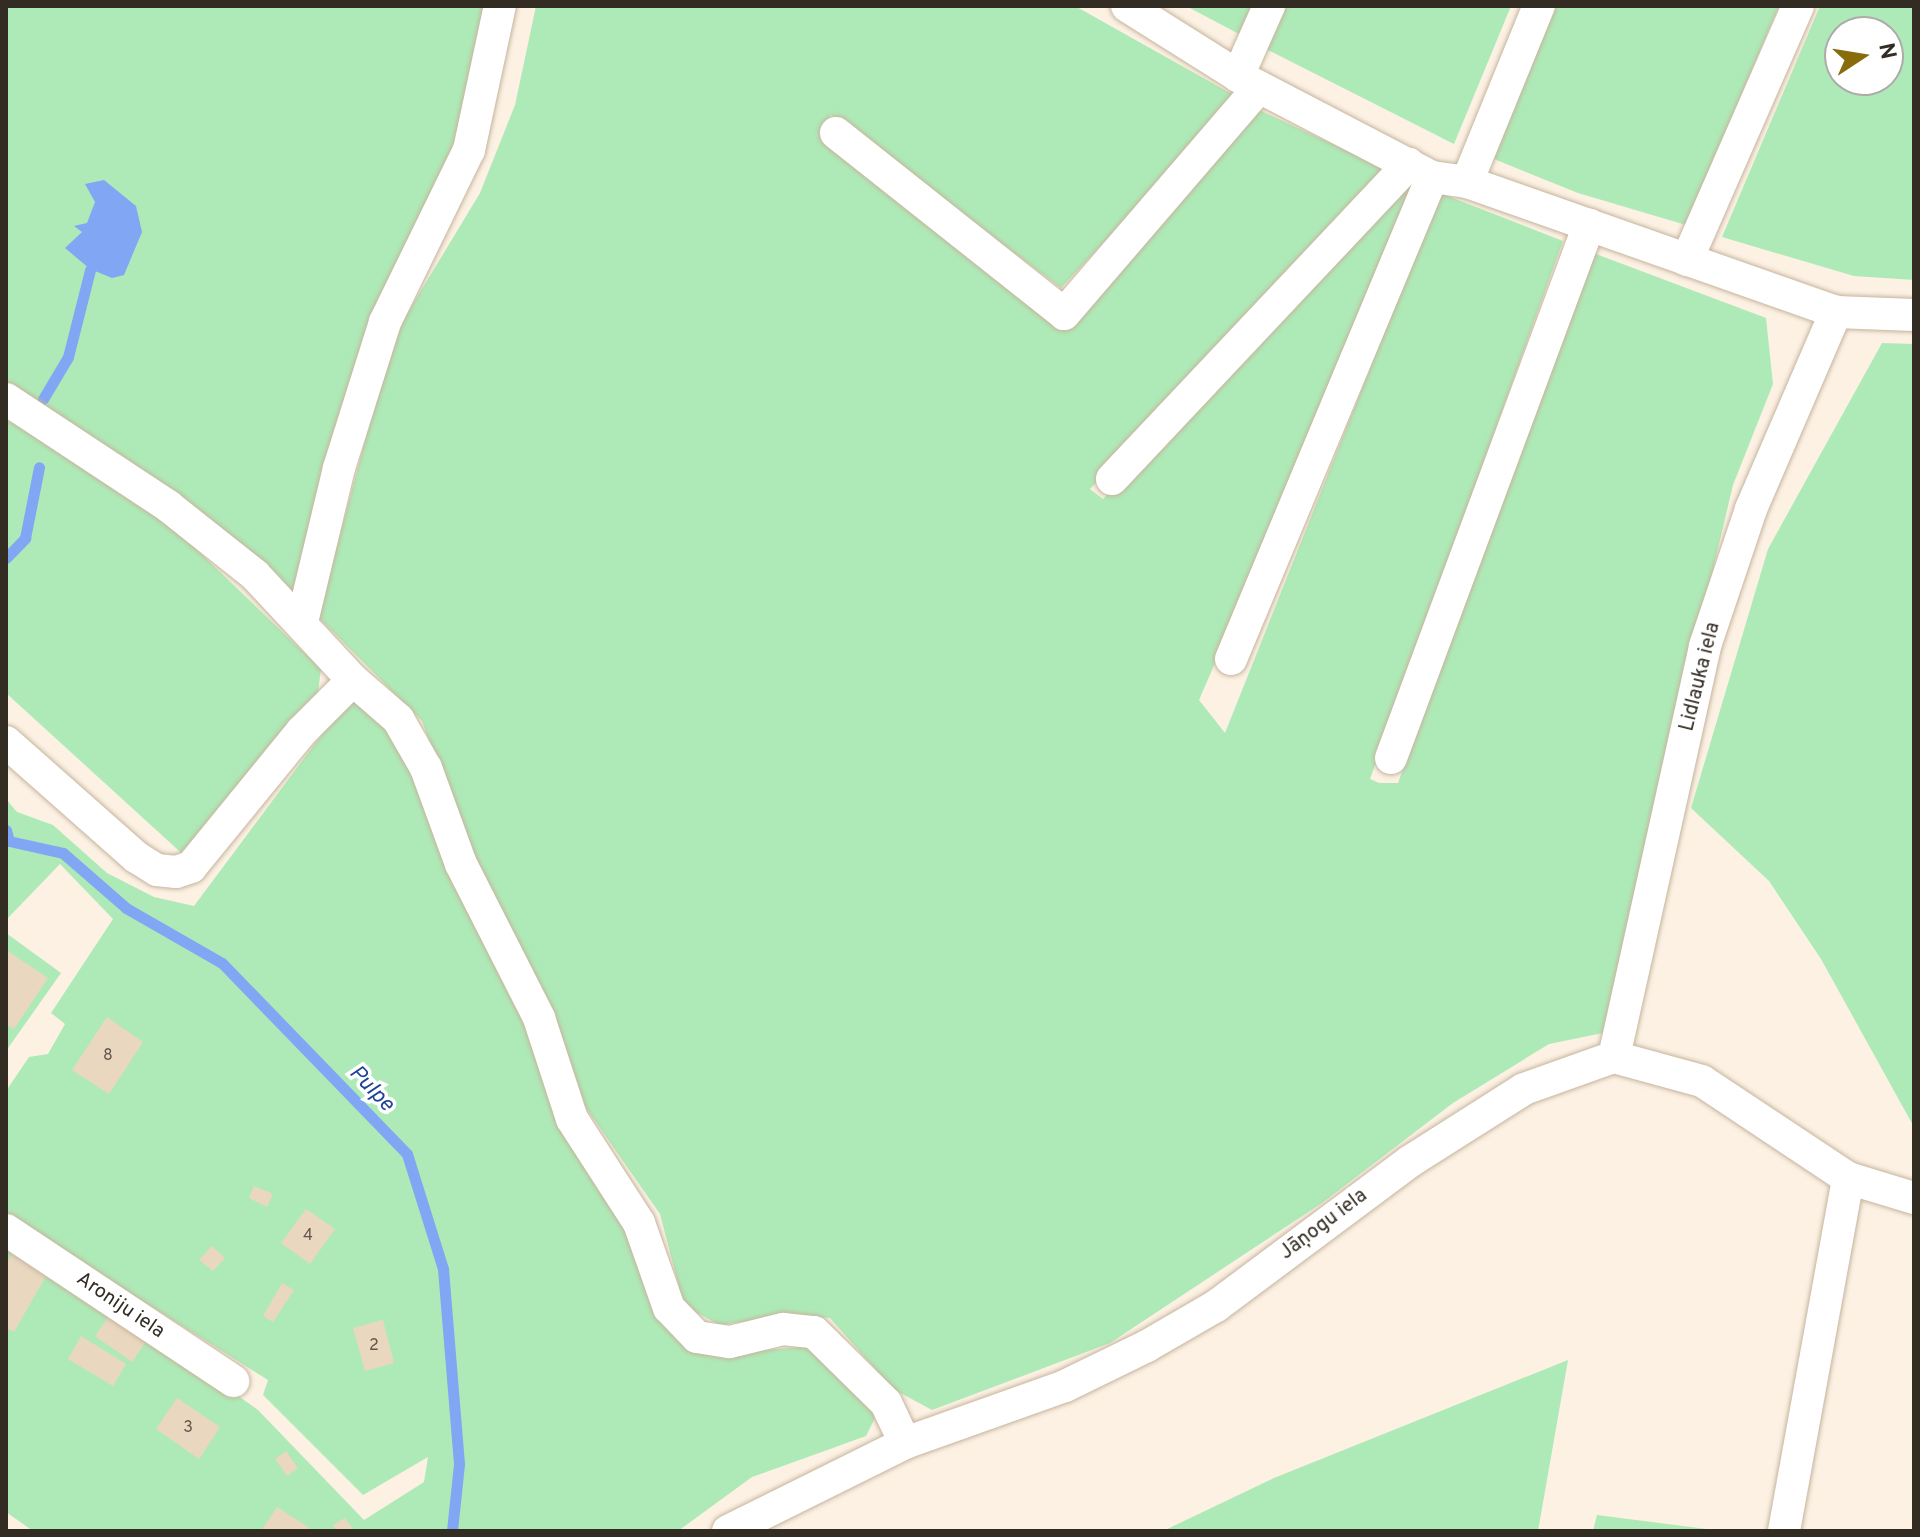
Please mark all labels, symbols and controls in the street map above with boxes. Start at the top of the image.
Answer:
north arrow [1824,16,1904,96]
text: N [1871,41,1901,62]
street label: Lidlauka iela [1676,620,1726,734]
house number: 8 [103,1046,113,1066]
water label: Pulpe [343,1060,399,1118]
street label: Jāņogu iela [1276,1184,1372,1266]
house number: 4 [303,1226,313,1246]
street label: Aroniju iela [71,1268,169,1344]
house number: 2 [369,1336,379,1356]
house number: 3 [183,1418,193,1438]

